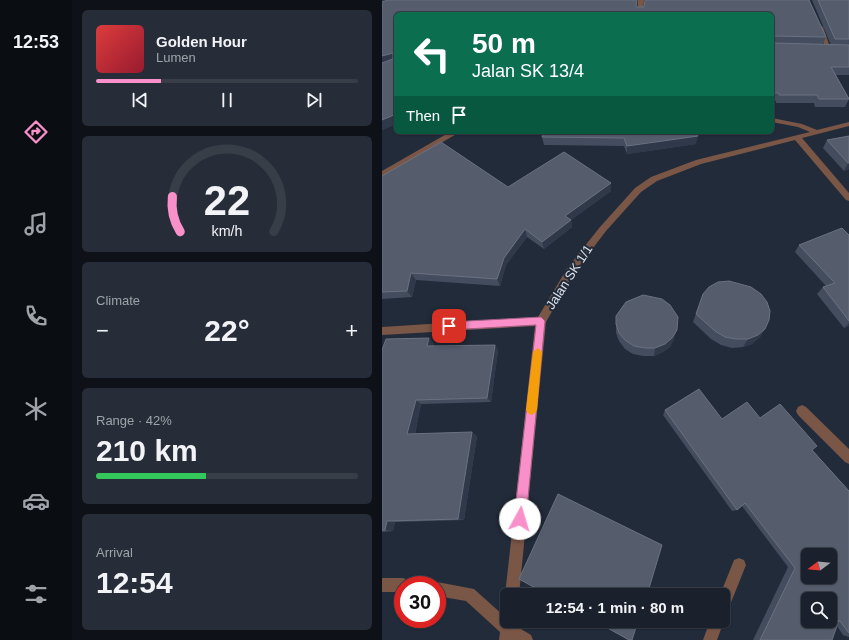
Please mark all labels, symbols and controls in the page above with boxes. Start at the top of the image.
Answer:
icon: left [406,28,458,80]
text: 50 m [472,28,536,59]
text: 12:53 [13,32,59,52]
text: Golden Hour [156,33,247,50]
text: Lumen [156,50,196,65]
text: Jalan SK 13/4 [472,61,584,81]
icon: previous [129,89,151,111]
icon: pause [216,89,238,111]
icon: next [303,89,325,111]
icon: arrive [448,104,470,126]
text: Then [406,107,440,124]
icon: directions [22,118,50,146]
text: 22 [204,177,250,224]
icon: music [22,210,50,238]
text: km/h [212,223,243,239]
street label: Jalan SK 1/1 [543,242,595,312]
text: Climate [96,293,140,308]
icon: phone [22,302,50,330]
pin [432,309,466,343]
text: 22° [204,314,250,347]
icon: arrive [438,315,460,337]
text: − [96,318,109,343]
text: + [345,318,358,343]
icon: climate [22,395,50,423]
text: Range · 42% [96,413,172,428]
text: 210 km [96,434,198,467]
icon: car [22,487,50,515]
position arrow [499,498,541,540]
text: Arrival [96,545,133,560]
north arrow [801,548,837,584]
map controls [801,548,837,628]
text: 12:54 [96,566,173,599]
speed limit sign: 30 [394,576,446,628]
icon: filters [22,580,50,608]
button: search [801,592,837,628]
text: 12:54 · 1 min · 80 m [546,599,684,616]

